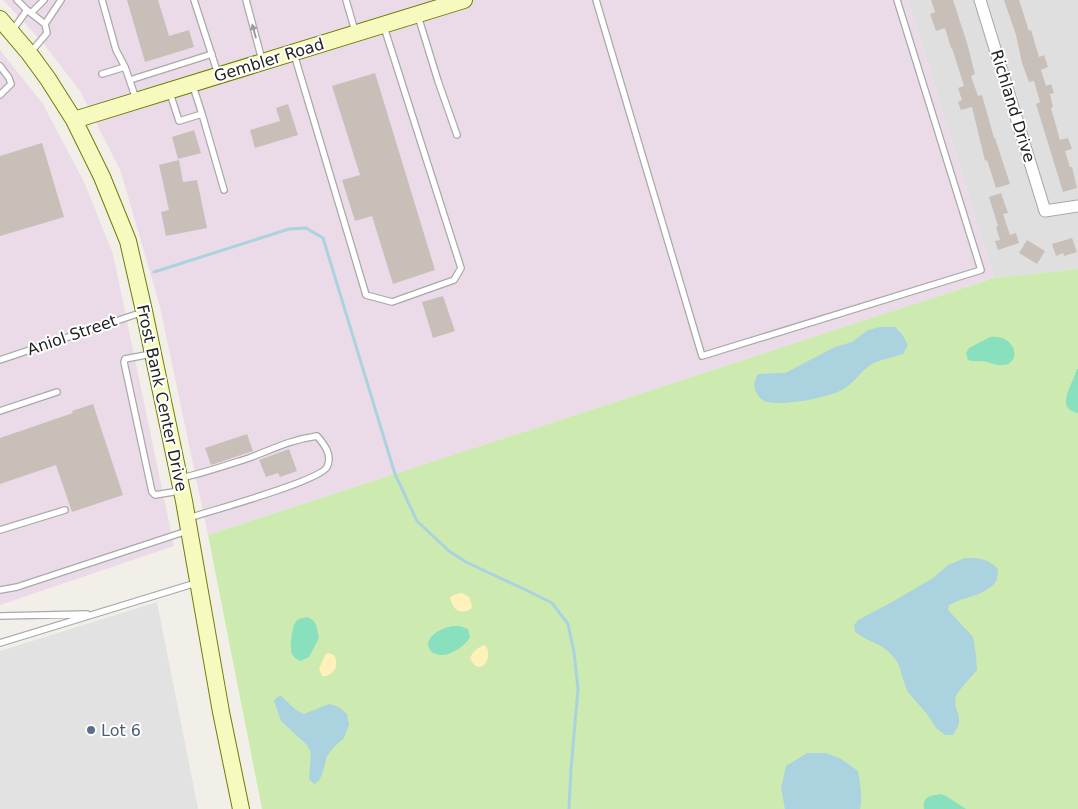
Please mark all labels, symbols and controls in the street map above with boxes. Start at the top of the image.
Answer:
one-way arrow [250,24,258,39]
street label: Gembler Road [212,34,326,86]
street label: Richland Drive [987,47,1039,165]
street label: Frost Bank Center Drive [133,303,191,493]
street label: Aniol Street [25,311,119,359]
place label: Lot 6 [101,721,141,740]
marker: Lot 6 [85,724,97,736]

